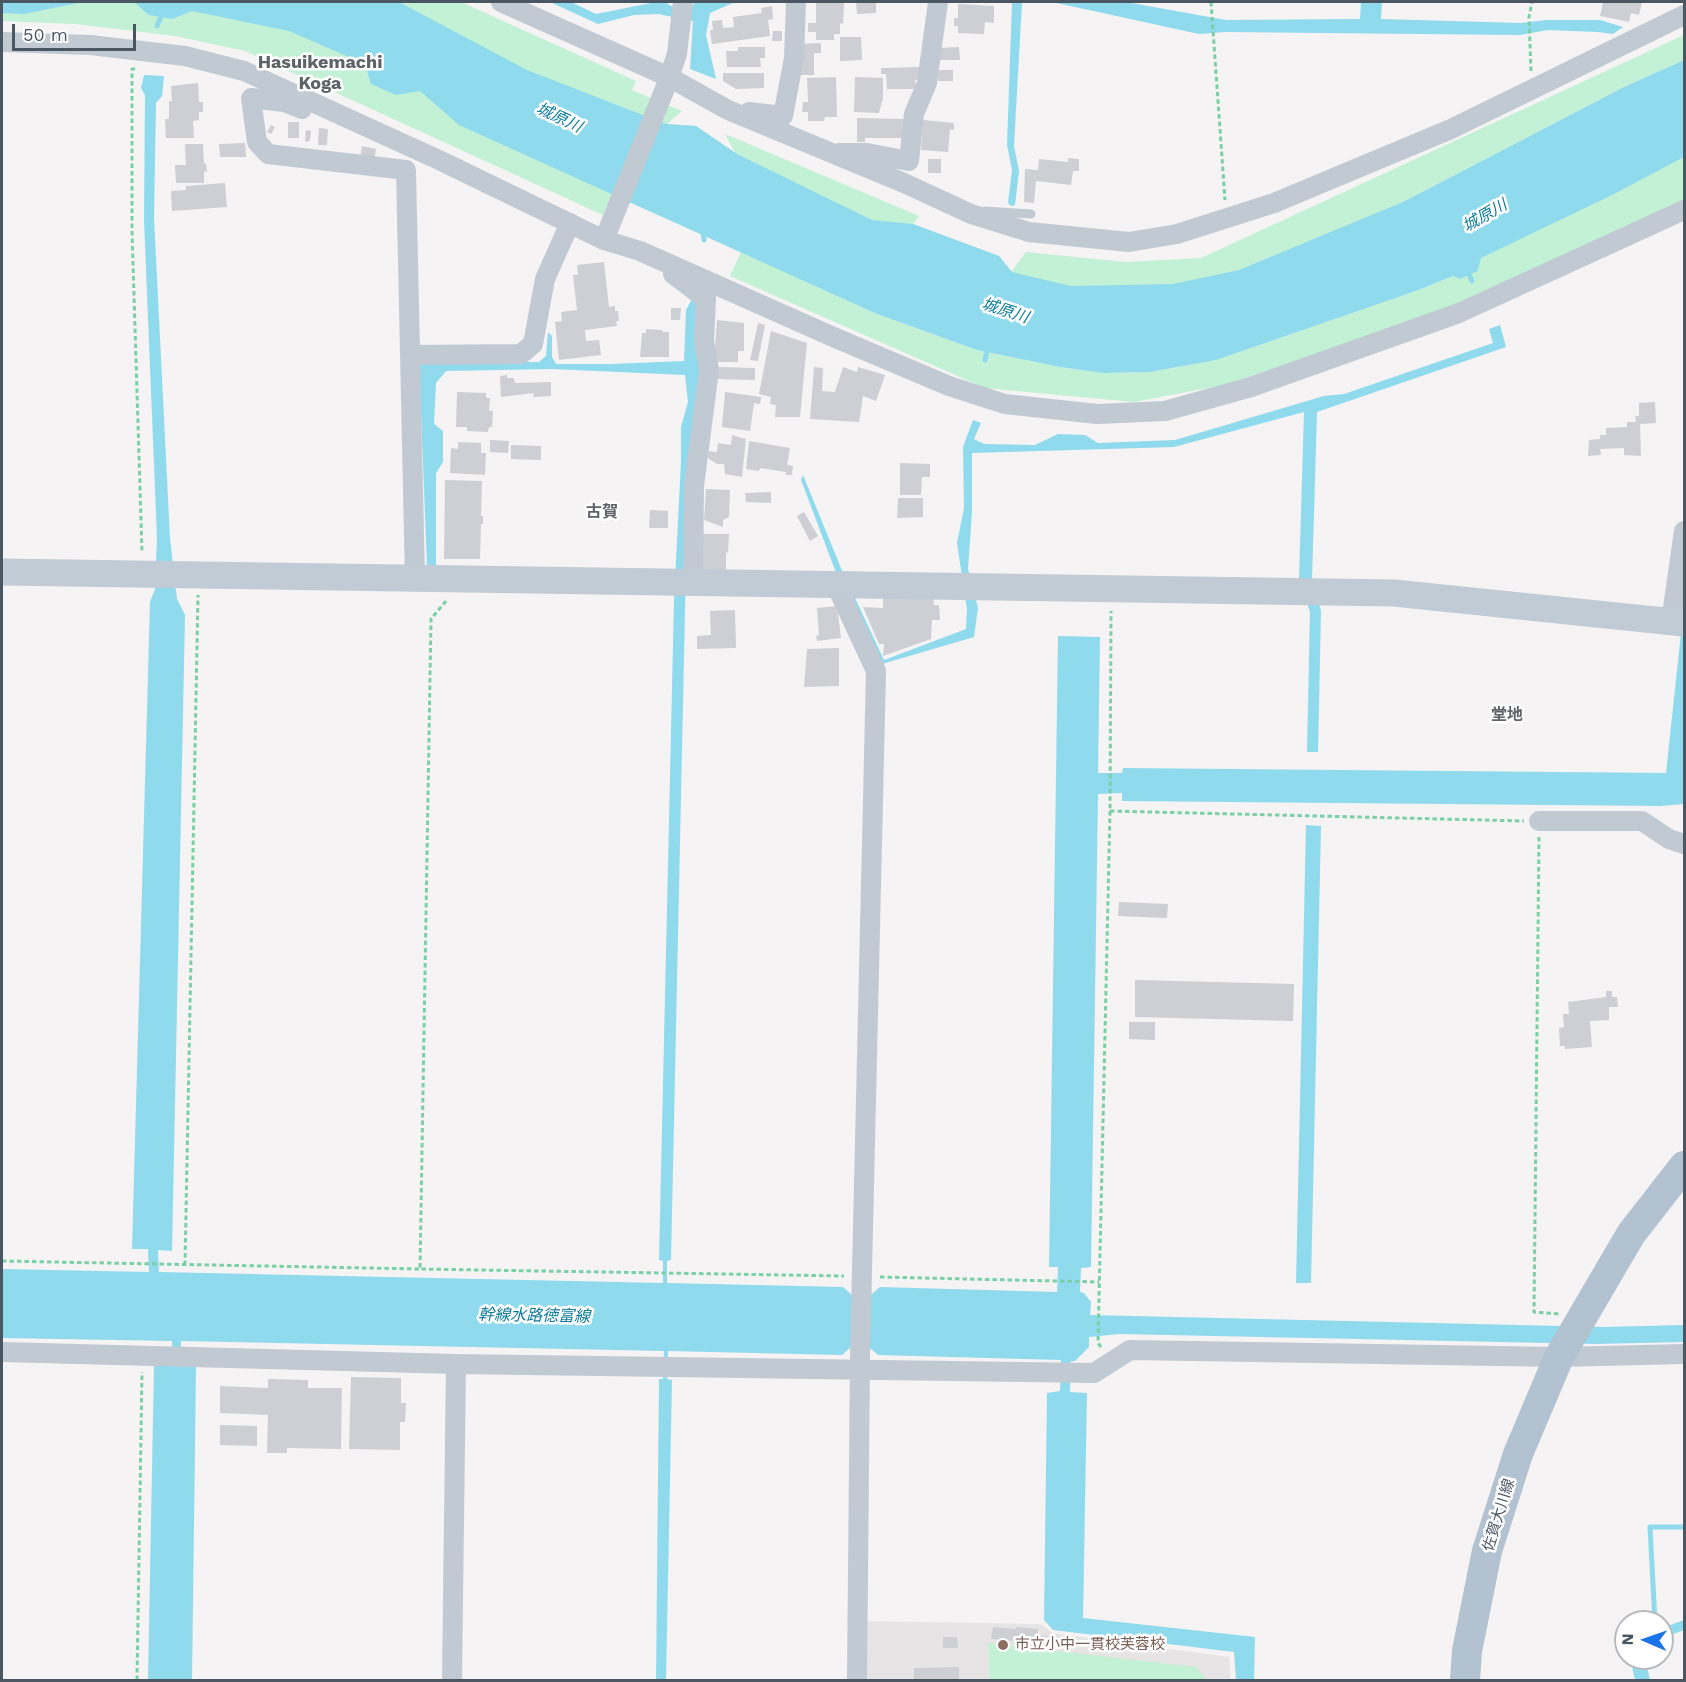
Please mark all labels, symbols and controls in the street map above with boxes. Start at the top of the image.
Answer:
scale bar [15,12,140,50]
text: 50 m [23,24,68,45]
district label: Hasuikemachi Koga [258,52,382,94]
water label: 城原川 [533,99,585,137]
water label: 城原川 [1459,196,1511,236]
water label: 城原川 [979,294,1031,328]
district label: 古賀 [586,502,618,522]
district label: 堂地 [1491,705,1523,725]
water label: 幹線水路徳富線 [478,1305,590,1327]
street label: 佐賀大川線 [1479,1477,1519,1553]
north arrow [1614,1610,1674,1670]
text: N [1618,1633,1637,1646]
place label: 市立小中一貫校芙蓉校 [1015,1636,1165,1654]
marker: 市立小中一貫校芙蓉校 [996,1638,1010,1652]

